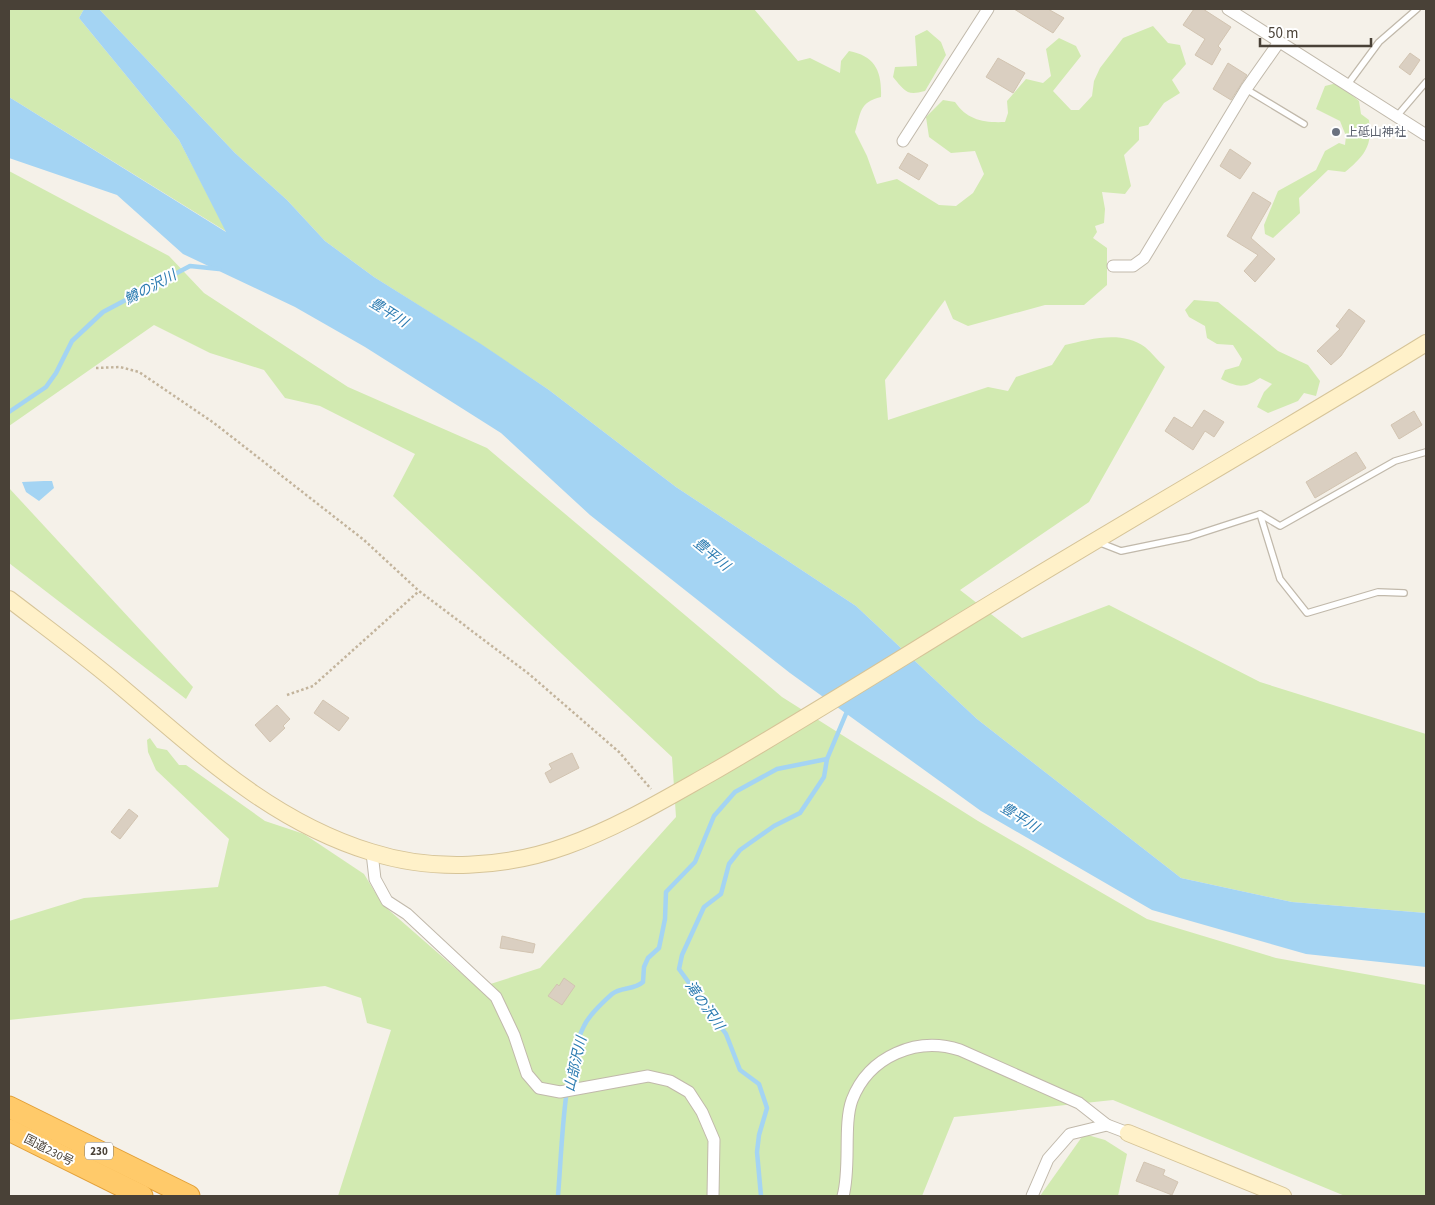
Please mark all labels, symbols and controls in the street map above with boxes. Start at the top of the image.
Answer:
scale bar [1260,15,1371,47]
text: 50 m [1268,23,1298,44]
place label: 上砥山神社 [1346,124,1406,141]
marker: 上砥山神社 [1330,126,1342,138]
water label: 鱒の沢川 [121,265,182,310]
water label: 豊平川 [365,293,413,334]
water label: 豊平川 [689,534,735,577]
water label: 豊平川 [996,798,1044,839]
water label: 滝の沢川 [680,977,730,1036]
water label: 山部沢川 [560,1033,592,1094]
street label: 国道230号 [21,1131,77,1170]
road number: 230 [85,1142,113,1160]

